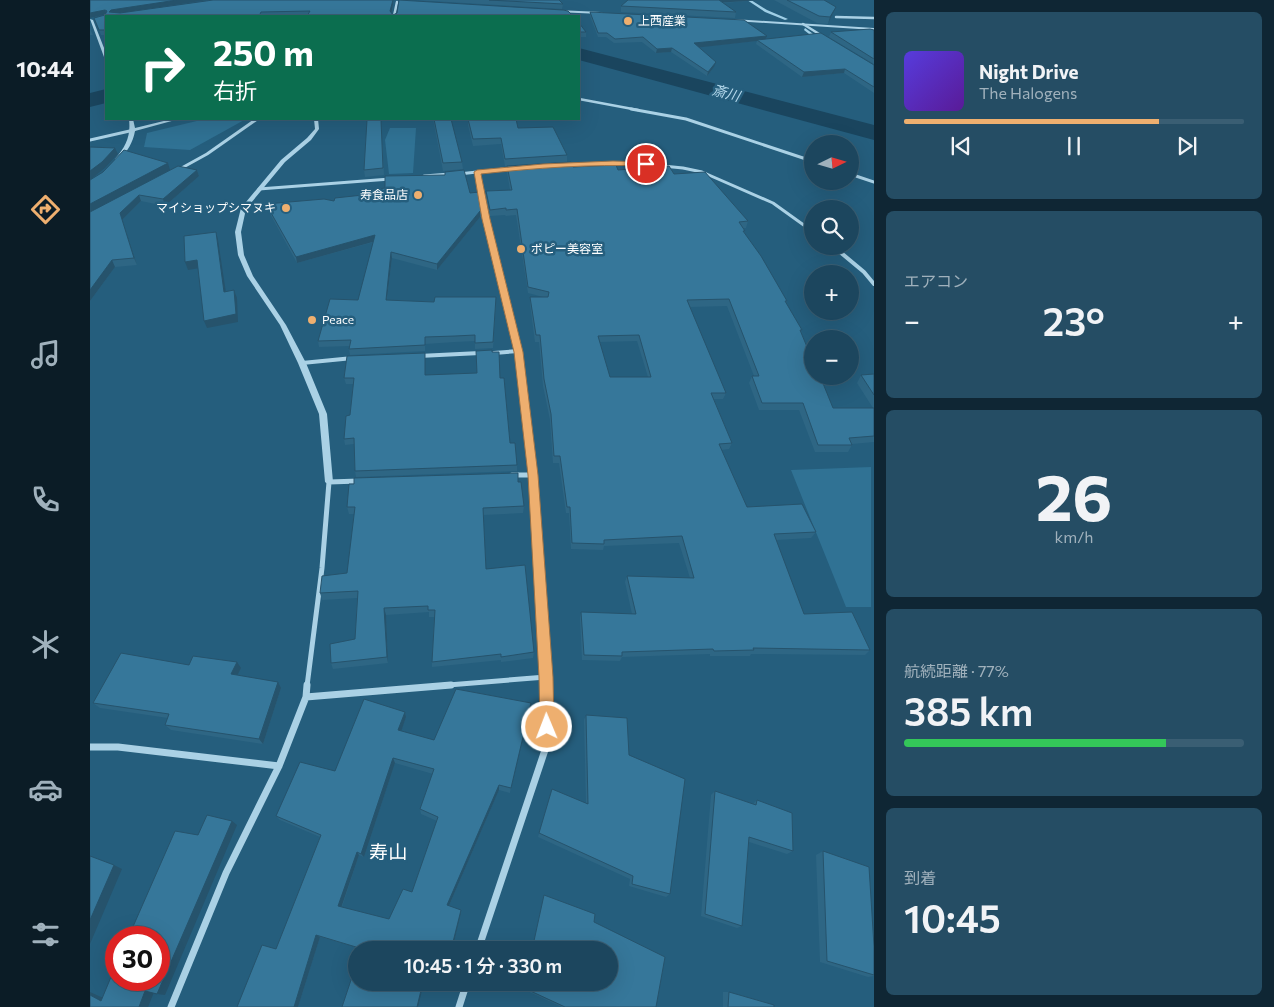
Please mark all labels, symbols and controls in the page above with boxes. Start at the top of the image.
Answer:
place label: 上西産業 [638,13,686,27]
marker: 上西産業 [622,15,634,27]
text: 250 m [213,30,314,73]
icon: right [130,35,195,100]
text: 10:44 [16,55,74,82]
text: Night Drive [979,60,1079,83]
text: 右折 [213,77,257,104]
water label: 斎川 [710,81,744,105]
text: The Halogens [979,83,1077,102]
icon: previous [947,132,975,160]
icon: pause [1060,132,1088,160]
icon: next [1173,132,1201,160]
north arrow [804,135,859,190]
map controls [804,135,859,385]
pin [625,143,667,185]
icon: arrive [632,150,660,178]
place label: 寿食品店 [360,187,408,201]
marker: 寿食品店 [412,189,424,201]
icon: directions [28,192,63,227]
place label: マイショップシマヌキ [156,200,276,214]
button: search [804,200,859,255]
marker: マイショップシマヌキ [280,202,292,214]
place label: ポピー美容室 [531,241,603,255]
marker: ポピー美容室 [515,243,527,255]
button: + [804,265,859,320]
text: エアコン [904,271,968,290]
text: 23° [1043,297,1105,344]
text: − [904,303,920,337]
text: + [1228,303,1244,337]
place label: Peace [322,312,354,326]
marker: Peace [306,314,318,326]
button: − [804,330,859,385]
icon: music [28,337,63,372]
text: 26 [1036,455,1112,534]
icon: phone [28,482,63,517]
text: km/h [1055,527,1093,546]
icon: climate [28,627,63,662]
text: 航続距離 · 77% [904,661,1009,680]
text: 385 km [904,687,1033,734]
position arrow [520,700,572,752]
icon: car [28,772,63,807]
district label: 寿山 [369,840,407,863]
text: 到着 [904,868,936,887]
text: 10:45 [904,894,1001,941]
icon: filters [28,917,63,952]
speed limit sign: 30 [105,926,170,991]
text: 10:45 · 1 分 · 330 m [404,954,562,977]

